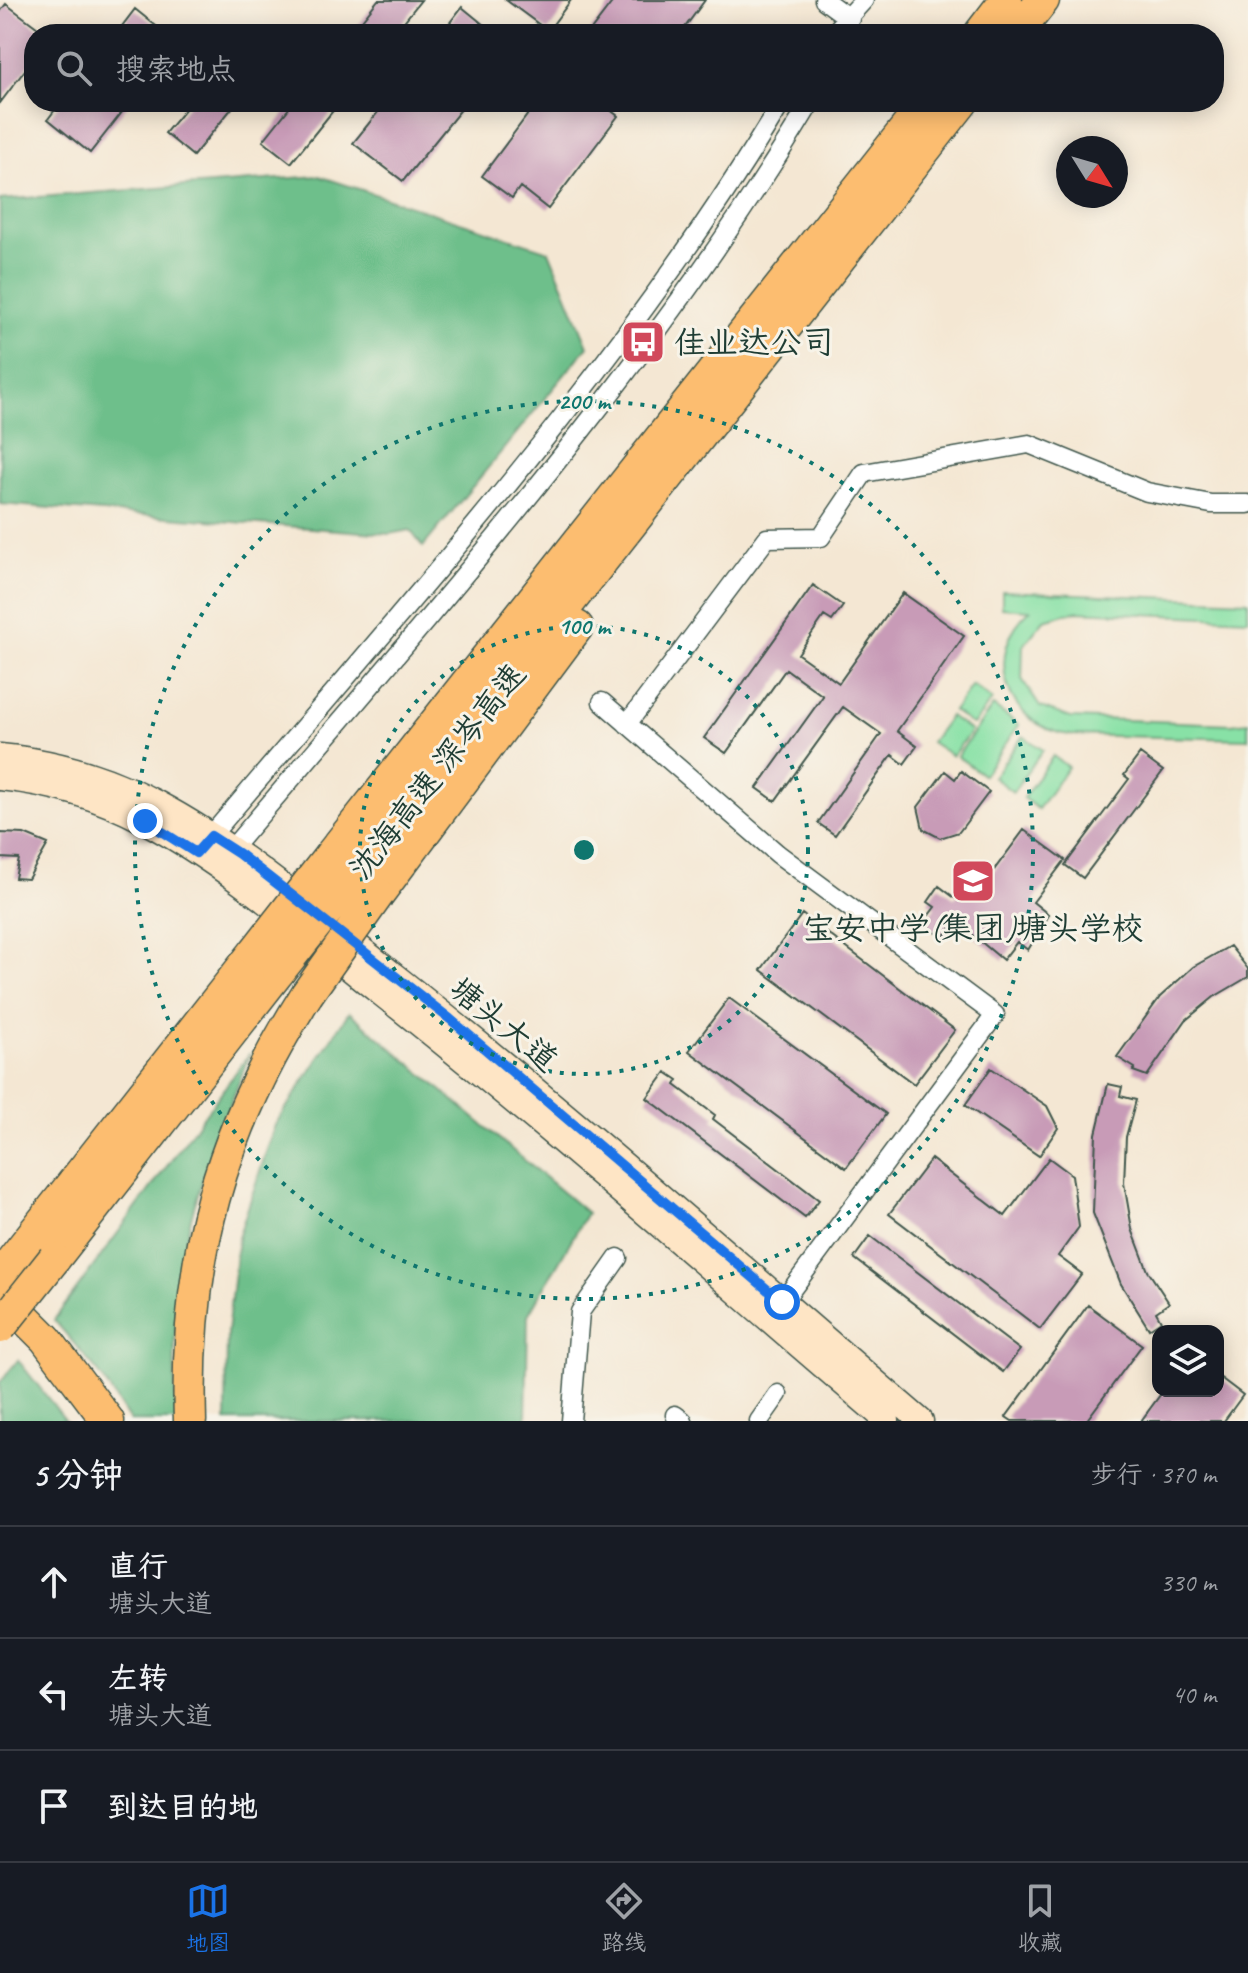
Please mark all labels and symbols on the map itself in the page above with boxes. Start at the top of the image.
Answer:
north arrow [1056,136,1128,208]
bus stop icon: 佳业达公司 [619,318,667,366]
place label: 佳业达公司 [674,322,834,363]
text: 200 m [558,386,612,416]
text: 100 m [558,611,612,641]
street label: 沈海高速 深岑高速 [340,655,535,888]
route end [127,803,163,839]
centre of rings [570,836,598,864]
school or university icon: 宝安中学(集团)塘头学校 [949,857,997,905]
place label: 宝安中学(集团)塘头学校 [802,908,1144,949]
street label: 塘头大道 [441,968,566,1081]
route start [764,1284,800,1320]

